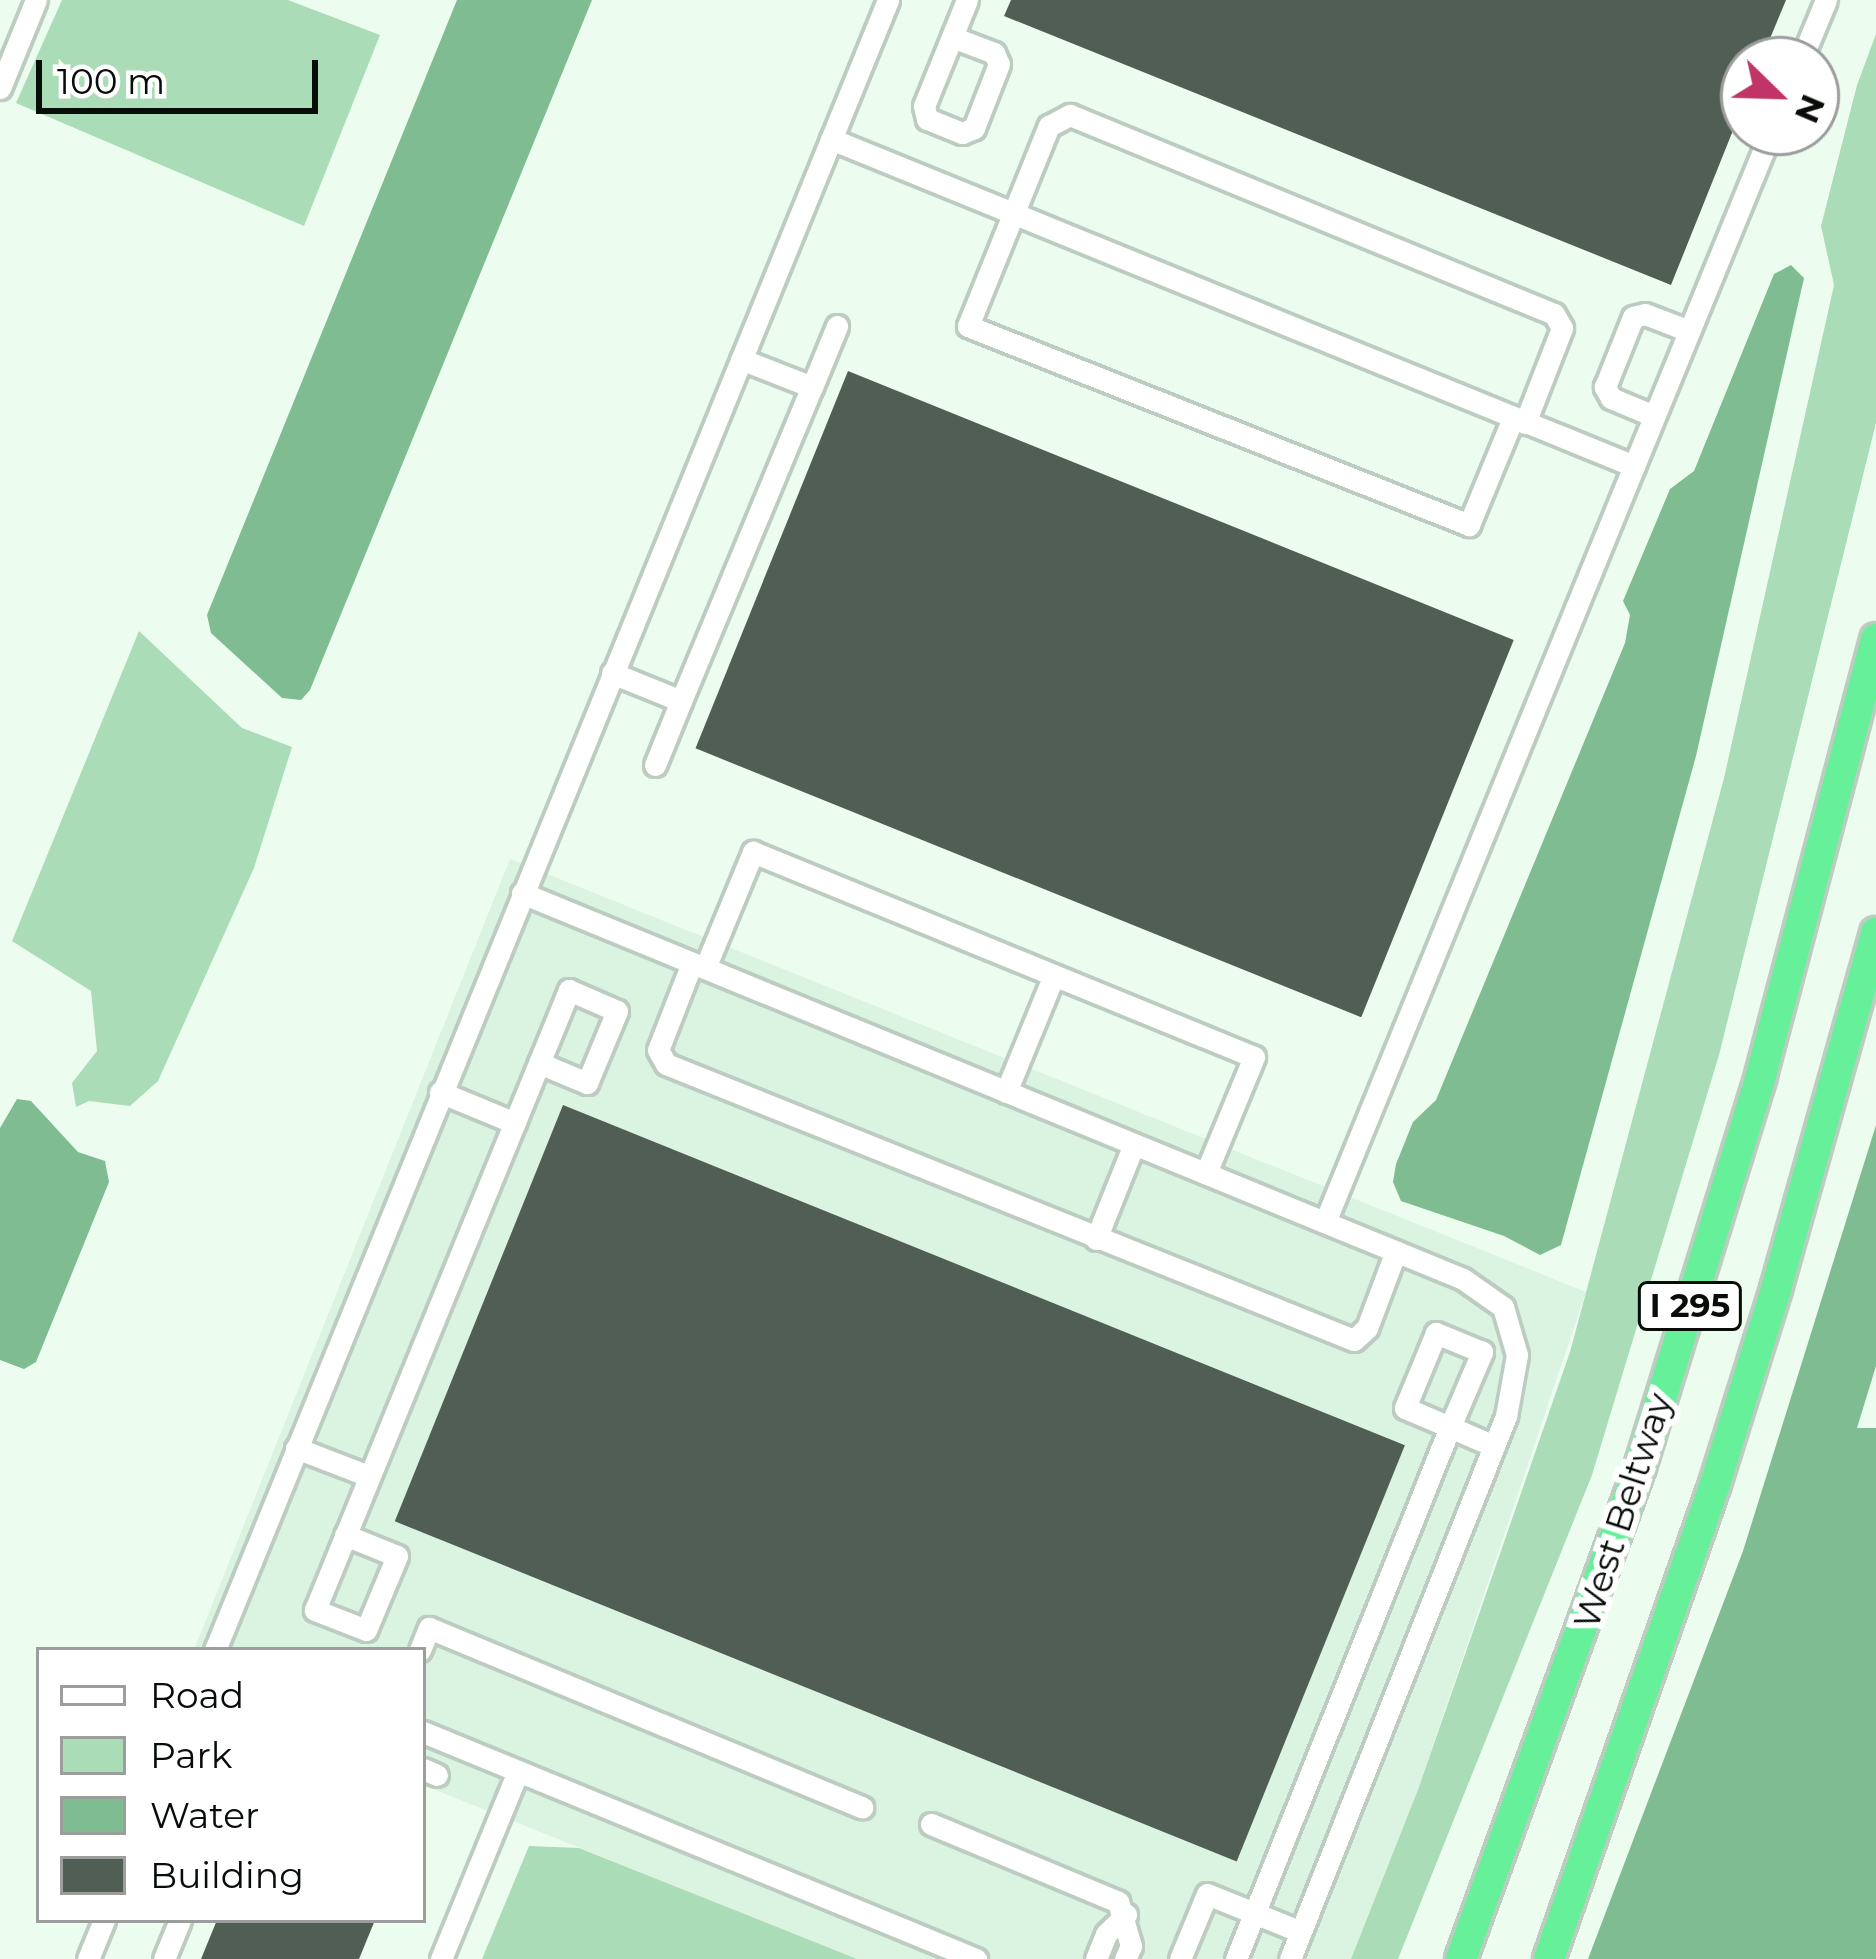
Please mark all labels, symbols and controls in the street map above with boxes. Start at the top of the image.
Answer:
scale bar [42,36,324,110]
north arrow [1720,36,1840,156]
text: 100 m [57,59,165,103]
text: N [1787,89,1834,129]
road number: I 295 [1636,1279,1744,1333]
street label: West Beltway [1565,1388,1681,1634]
legend [36,1647,426,1923]
text: Road [150,1673,244,1717]
text: Park [150,1733,232,1777]
text: Water [150,1793,259,1837]
text: Building [150,1853,304,1897]

